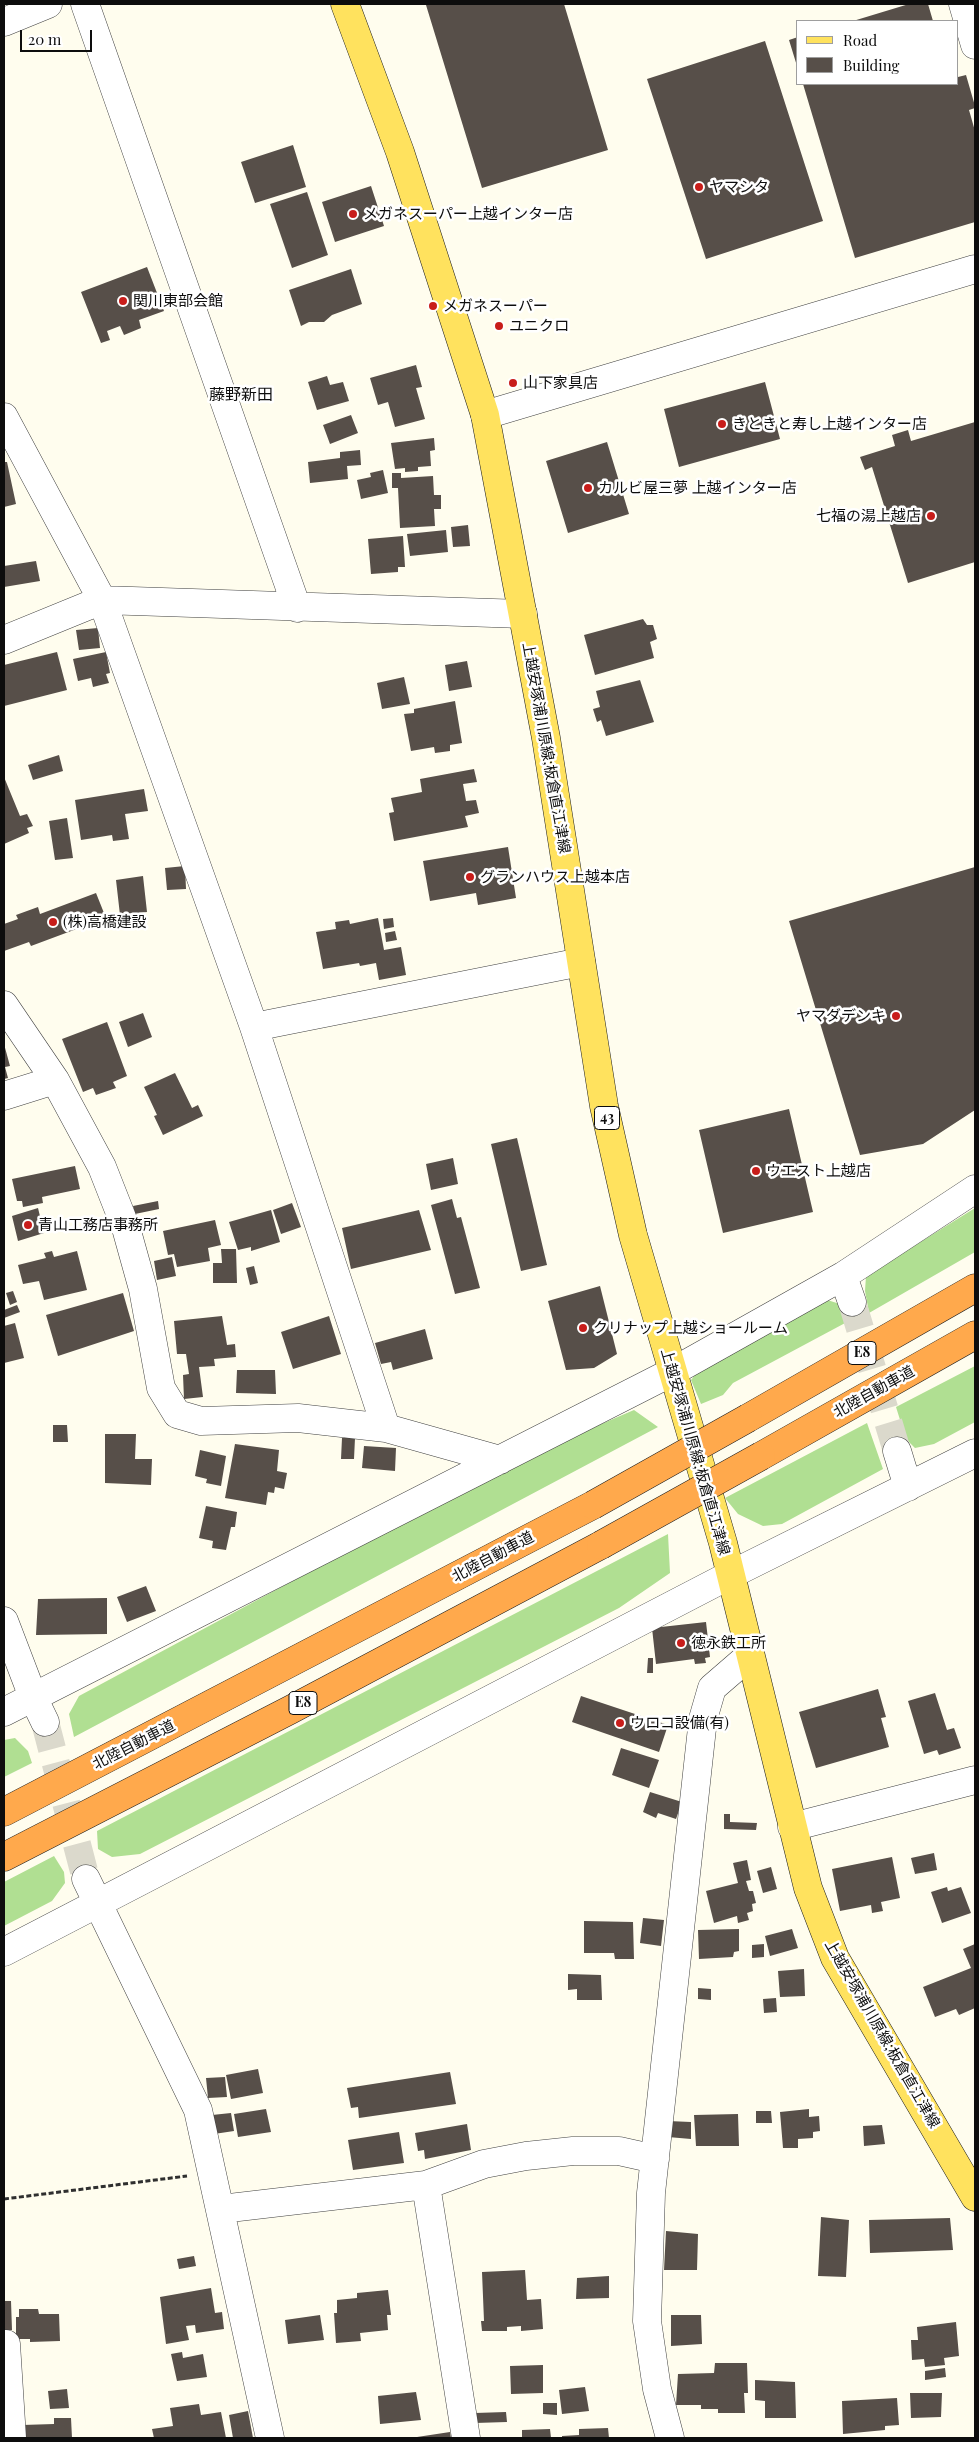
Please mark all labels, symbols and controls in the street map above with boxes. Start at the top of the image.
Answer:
scale bar [22,20,95,52]
legend [796,20,959,85]
text: 20 m [28,29,61,49]
text: Road [843,30,877,50]
text: Building [843,55,899,75]
place label: ヤマシタ [709,178,769,196]
marker: ヤマシタ [693,181,705,193]
place label: メガネスーパー上越インター店 [363,205,573,223]
marker: メガネスーパー上越インター店 [347,208,359,220]
place label: 関川東部会館 [133,292,223,310]
marker: 関川東部会館 [117,295,129,307]
place label: メガネスーパー [443,297,548,315]
marker: メガネスーパー [427,300,439,312]
place label: ユニクロ [509,317,569,335]
marker: ユニクロ [493,320,505,332]
place label: 山下家具店 [523,374,598,392]
marker: 山下家具店 [507,377,519,389]
district label: 藤野新田 [209,385,273,405]
place label: きときと寿し上越インター店 [732,415,927,433]
marker: きときと寿し上越インター店 [716,418,728,430]
place label: カルビ屋三夢 上越インター店 [598,479,797,497]
marker: カルビ屋三夢 上越インター店 [582,482,594,494]
place label: 七福の湯上越店 [816,507,921,525]
marker: 七福の湯上越店 [925,510,937,522]
street label: 上越安塚浦川原線;板倉直江津線 [519,641,573,855]
place label: グランハウス上越本店 [480,868,630,886]
marker: グランハウス上越本店 [464,871,476,883]
place label: (株)高橋建設 [63,913,147,931]
marker: (株)高橋建設 [47,916,59,928]
place label: ヤマダデンキ [796,1007,886,1025]
marker: ヤマダデンキ [890,1010,902,1022]
road number: 43 [594,1106,620,1130]
place label: ウエスト上越店 [766,1162,871,1180]
marker: ウエスト上越店 [750,1165,762,1177]
place label: 青山工務店事務所 [38,1216,158,1234]
marker: 青山工務店事務所 [22,1219,34,1231]
place label: クリナップ上越ショールーム [593,1319,788,1337]
marker: クリナップ上越ショールーム [577,1322,589,1334]
road number: E8 [848,1342,876,1365]
street label: 上越安塚浦川原線;板倉直江津線 [657,1347,733,1557]
street label: 北陸自動車道 [830,1362,918,1422]
street label: 北陸自動車道 [449,1528,537,1586]
place label: 徳永鉄工所 [691,1634,766,1652]
marker: 徳永鉄工所 [675,1637,687,1649]
road number: E8 [289,1692,317,1715]
place label: ウロコ設備(有) [630,1714,729,1732]
street label: 北陸自動車道 [90,1717,178,1773]
marker: ウロコ設備(有) [614,1717,626,1729]
street label: 上越安塚浦川原線;板倉直江津線 [821,1937,943,2131]

